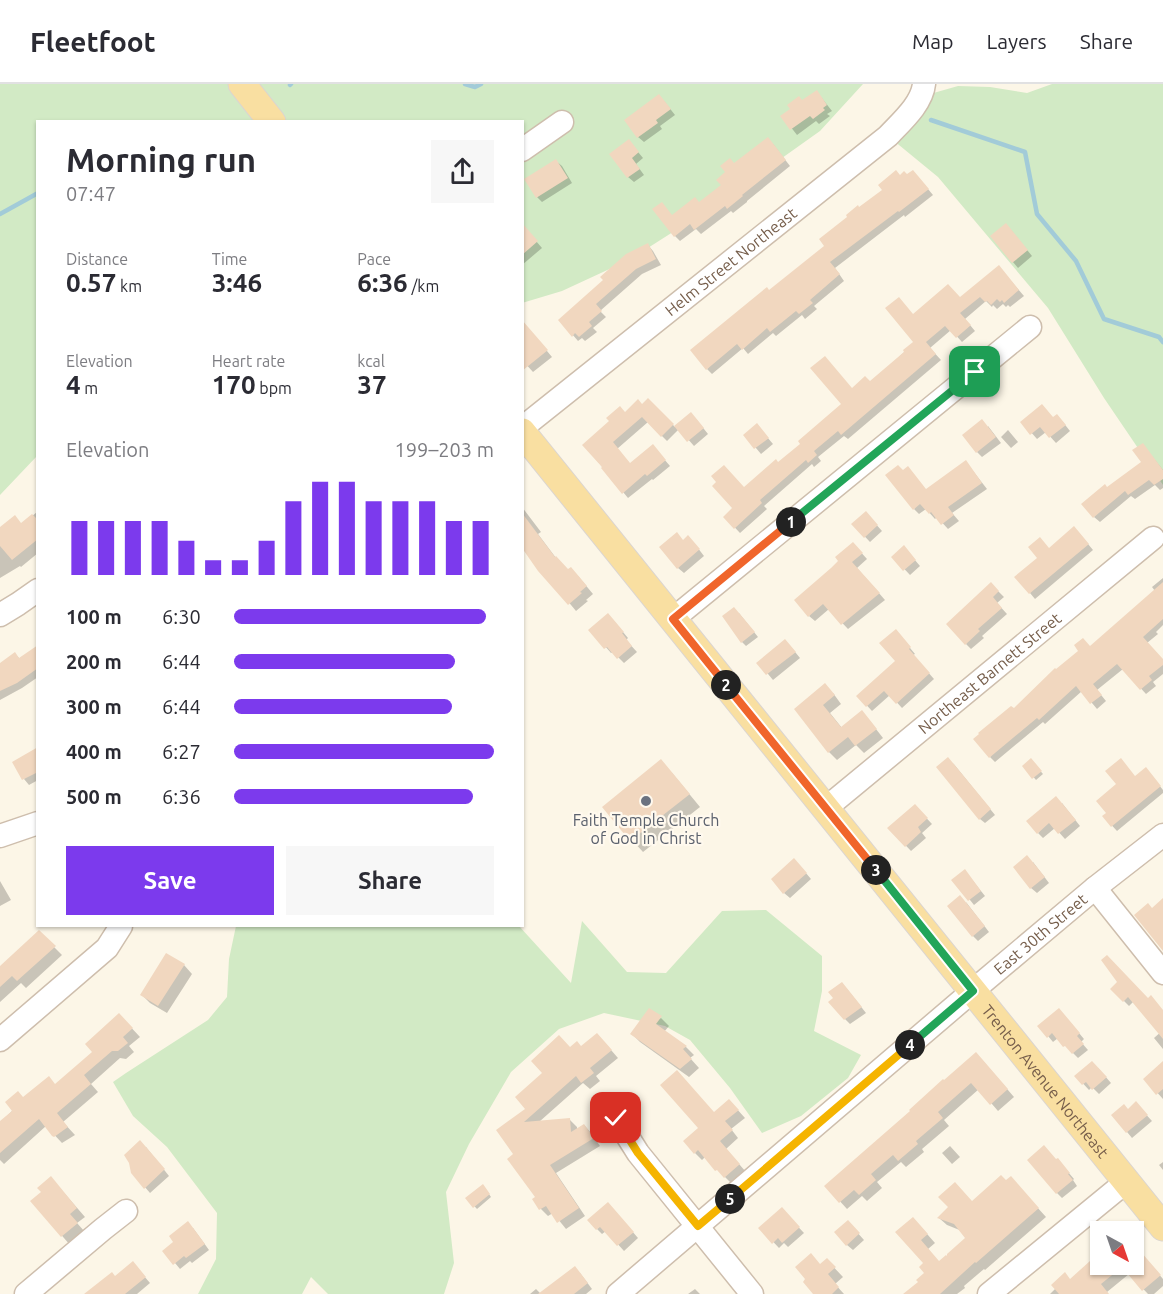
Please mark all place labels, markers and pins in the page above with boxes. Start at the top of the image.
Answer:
pin [949,346,1000,397]
pin: 1 [776,507,806,537]
pin: 2 [711,670,741,700]
marker: Faith Temple Church of God in Christ [639,794,653,808]
place label: Faith Temple Church of God in Christ [573,811,719,847]
pin: 3 [861,855,891,885]
pin: 4 [895,1030,925,1060]
pin [590,1092,641,1143]
pin: 5 [715,1184,745,1214]

